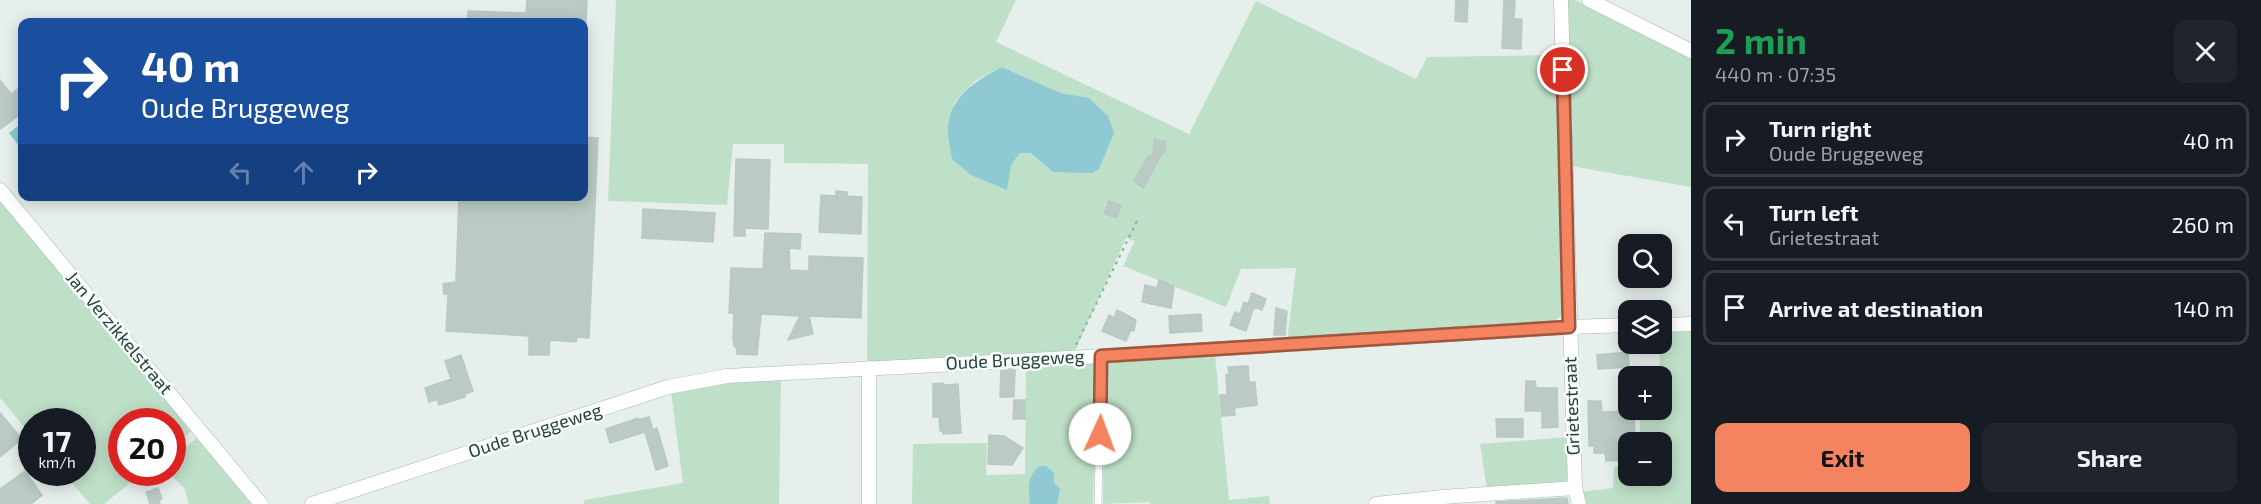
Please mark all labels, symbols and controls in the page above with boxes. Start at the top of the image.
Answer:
text: 2 min [1715,18,1807,61]
button: close [2174,20,2237,83]
text: 40 m [141,40,240,90]
icon: right [42,42,120,120]
pin [1537,44,1588,95]
icon: arrive [1546,53,1579,86]
text: 440 m · 07:35 [1715,62,1836,86]
text: Oude Bruggeweg [141,91,350,123]
text: Turn right [1769,115,1871,141]
icon: right [1718,123,1751,156]
text: 40 m [2183,127,2234,153]
text: Oude Bruggeweg [1769,141,1924,165]
icon: left [224,156,257,189]
icon: ahead [287,156,320,189]
icon: right [350,156,383,189]
text: Turn left [1769,199,1858,225]
icon: left [1718,207,1751,240]
text: 260 m [2172,211,2234,237]
text: Grietestraat [1769,225,1879,249]
map controls [1618,234,1672,486]
button: search [1618,234,1672,288]
street label: Jan Verzikkelstraat [62,266,178,398]
icon: arrive [1718,291,1751,324]
text: Arrive at destination [1769,295,1983,321]
text: 140 m [2174,295,2234,321]
button: layers [1618,300,1672,354]
street label: Oude Bruggeweg [945,344,1085,374]
street label: Grietestraat [1558,356,1584,456]
button: + [1618,366,1672,420]
street label: Oude Bruggeweg [465,398,604,462]
position arrow [1068,402,1132,466]
speed limit sign: 20 [108,408,186,486]
text: 17 [43,422,71,458]
button: Exit [1715,423,1970,492]
button: Share [1982,423,2237,492]
button: − [1618,432,1672,486]
text: km/h [38,453,76,471]

